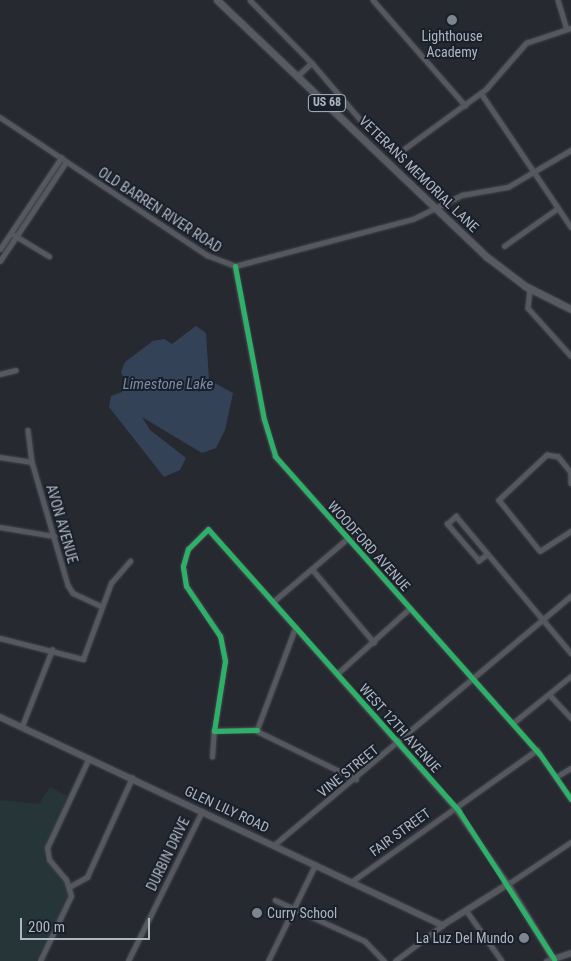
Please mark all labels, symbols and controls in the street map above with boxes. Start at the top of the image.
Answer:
marker: Lighthouse Academy [446,14,458,26]
place label: Lighthouse Academy [421,28,483,60]
road number: US 68 [307,94,347,112]
street label: VETERANS MEMORIAL LANE [356,112,482,236]
street label: OLD BARREN RIVER ROAD [95,164,225,256]
water label: Limestone Lake [123,376,213,394]
street label: AVON AVENUE [43,483,81,565]
street label: WOODFORD AVENUE [324,498,414,594]
street label: WEST 12TH AVENUE [356,680,444,776]
street label: VINE STREET [314,741,382,801]
street label: GLEN LILY ROAD [182,782,272,836]
street label: FAIR STREET [366,804,434,860]
street label: DURBIN DRIVE [143,814,193,894]
place label: Curry School [267,905,337,921]
marker: Curry School [251,907,263,919]
scale bar [22,908,152,940]
text: 200 m [28,918,65,936]
place label: La Luz Del Mundo [416,930,514,946]
marker: La Luz Del Mundo [518,932,530,944]

